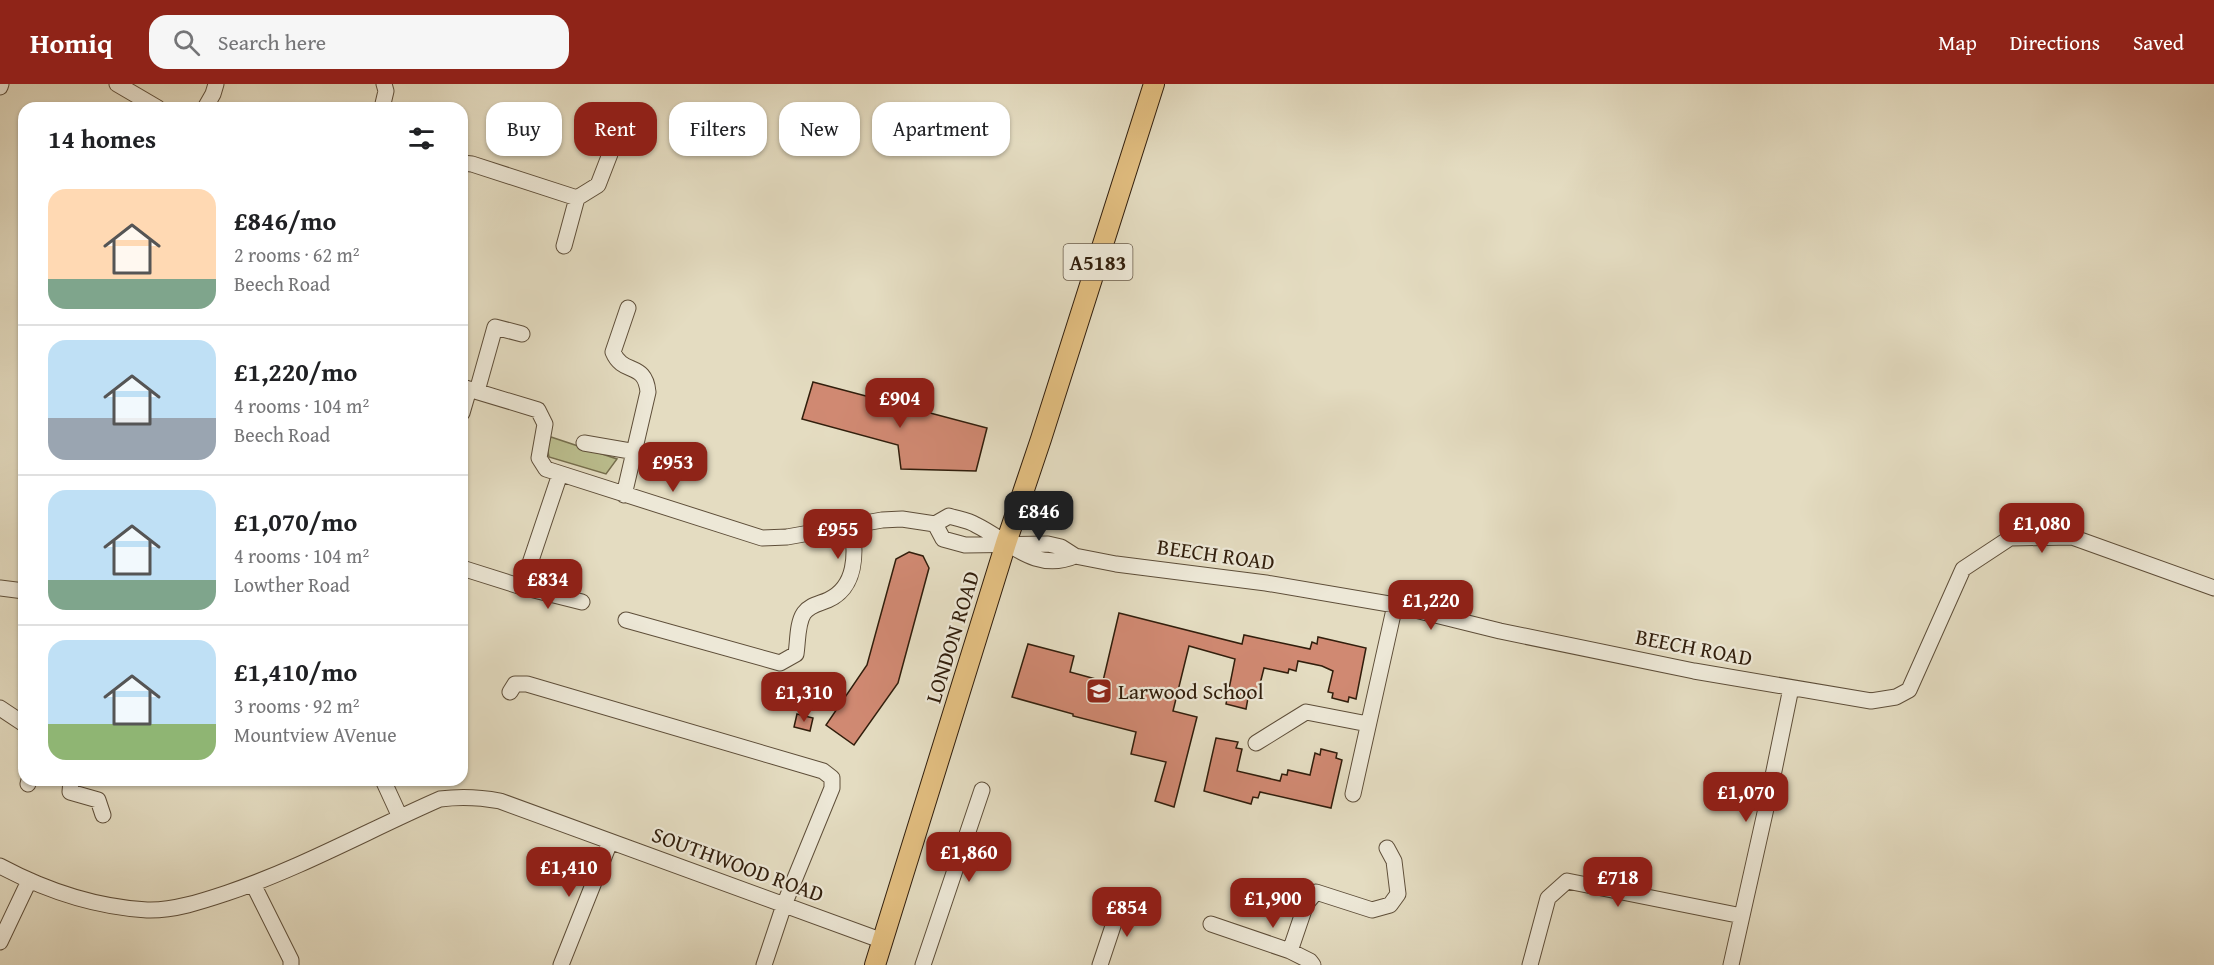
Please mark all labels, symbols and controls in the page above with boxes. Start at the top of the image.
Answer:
search box [149,15,569,69]
text: Homiq [30,22,113,63]
icon: search [170,26,203,59]
text: Search here [218,26,326,58]
text: Map [1938,27,1977,58]
text: Directions [2010,27,2100,58]
text: Saved [2133,27,2184,58]
chip: Buy [486,102,562,156]
chip: Rent [574,102,657,156]
chip: Filters [669,102,767,156]
chip: New [779,102,860,156]
chip: Apartment [872,102,1010,156]
text: 14 homes [48,119,156,158]
icon: filters [405,122,438,155]
text: £846/mo [234,201,336,240]
icon: home [96,213,168,285]
text: 2 rooms · 62 m² [234,240,360,269]
road number: A5183 [1064,244,1132,280]
text: Beech Road [234,269,330,298]
text: £1,220/mo [234,352,357,391]
icon: home [96,364,168,436]
pin: £904 [864,378,936,429]
text: £904 [879,383,921,412]
text: 4 rooms · 104 m² [234,391,369,420]
text: Beech Road [234,420,330,449]
pin: £953 [637,442,709,493]
text: £953 [652,447,694,476]
pin: £846 [1003,491,1075,542]
text: £846 [1018,496,1060,525]
text: £1,070/mo [234,502,357,541]
pin: £1,080 [1993,503,2091,554]
text: £1,080 [2013,508,2071,537]
pin: £955 [802,509,874,560]
icon: home [96,514,168,586]
text: £955 [817,514,859,543]
street label: BEECH ROAD [1155,530,1277,578]
text: 4 rooms · 104 m² [234,541,369,570]
pin: £834 [512,559,584,610]
text: £834 [527,564,569,593]
street label: LONDON ROAD [917,567,987,707]
text: Lowther Road [234,570,350,599]
pin: £1,220 [1382,580,1480,631]
text: £1,220 [1402,585,1460,614]
street label: BEECH ROAD [1633,620,1755,674]
text: £1,410/mo [234,652,357,691]
icon: home [96,664,168,736]
pin: £1,310 [755,672,853,723]
place label: Larwood School [1118,675,1264,707]
school or university icon: Larwood School [1084,676,1114,706]
text: £1,310 [775,677,833,706]
text: 3 rooms · 92 m² [234,691,360,720]
text: Mountview AVenue [234,720,397,749]
pin: £1,070 [1697,772,1795,823]
text: £1,070 [1717,777,1775,806]
street label: SOUTHWOOD ROAD [648,818,828,910]
pin: £1,860 [920,832,1018,883]
text: £1,860 [940,837,998,866]
pin: £1,410 [520,847,618,898]
text: £1,410 [540,852,598,881]
pin: £718 [1582,857,1654,908]
text: £718 [1597,862,1639,891]
pin: £1,900 [1224,878,1322,929]
text: £1,900 [1244,883,1302,912]
pin: £854 [1091,887,1163,938]
text: £854 [1106,892,1148,921]

